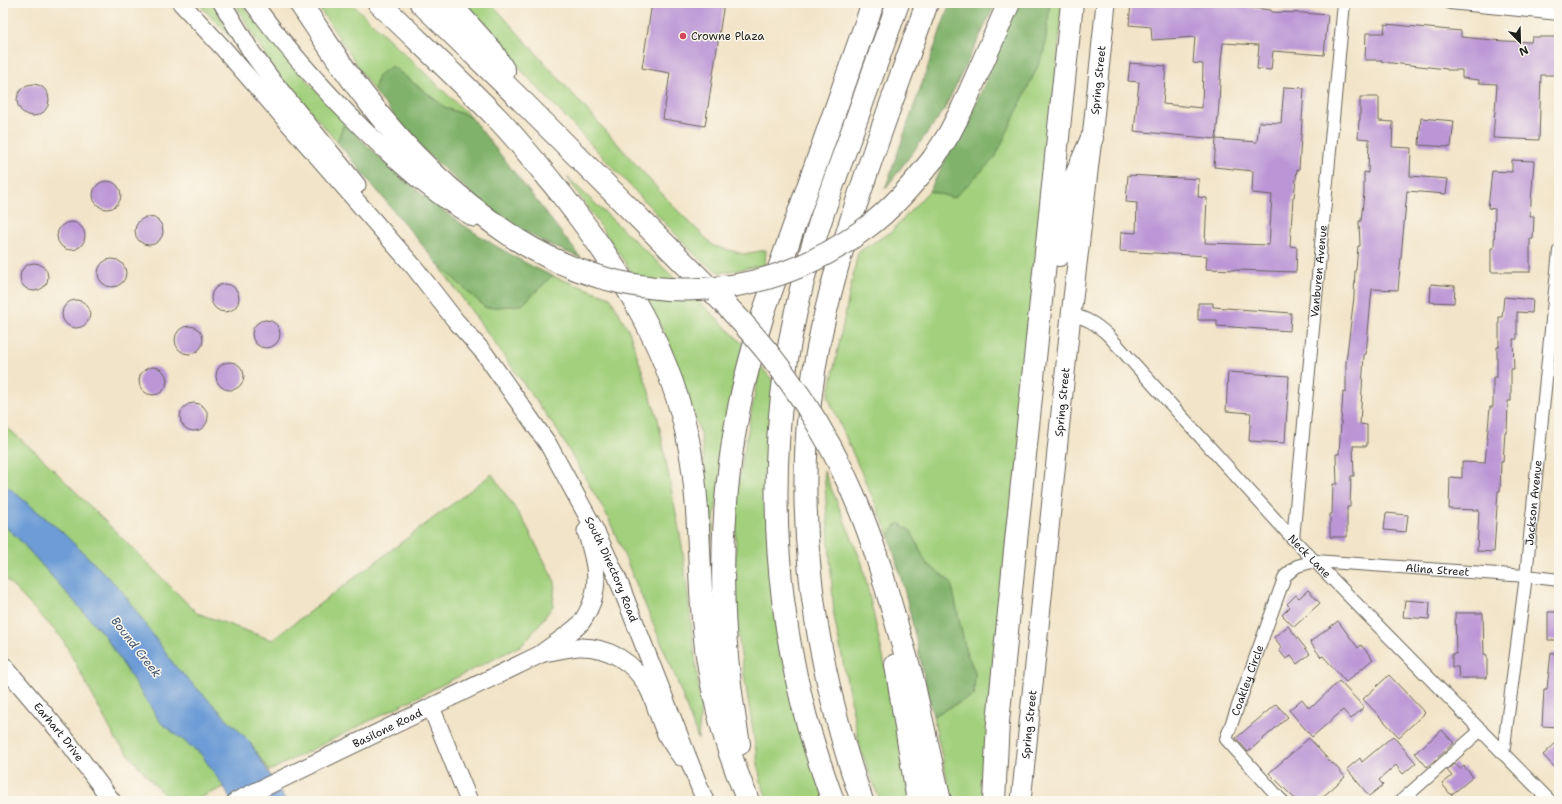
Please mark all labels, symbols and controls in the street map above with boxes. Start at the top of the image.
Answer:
north arrow [1500,22,1540,62]
place label: Crowne Plaza [691,29,764,44]
marker: Crowne Plaza [678,31,688,41]
text: N [1517,42,1531,59]
street label: Spring Street [1087,45,1110,115]
street label: Vanburen Avenue [1307,224,1331,318]
street label: Spring Street [1052,367,1074,437]
street label: Jackson Avenue [1522,459,1546,546]
street label: South Directory Road [581,514,641,624]
street label: Neck Lane [1285,531,1334,581]
street label: Alina Street [1405,560,1470,580]
water label: Bound Creek [107,613,165,681]
street label: Coakley Circle [1228,643,1267,718]
street label: Spring Street [1018,689,1040,760]
street label: Earhart Drive [30,699,87,765]
street label: Basilone Road [350,705,425,752]

